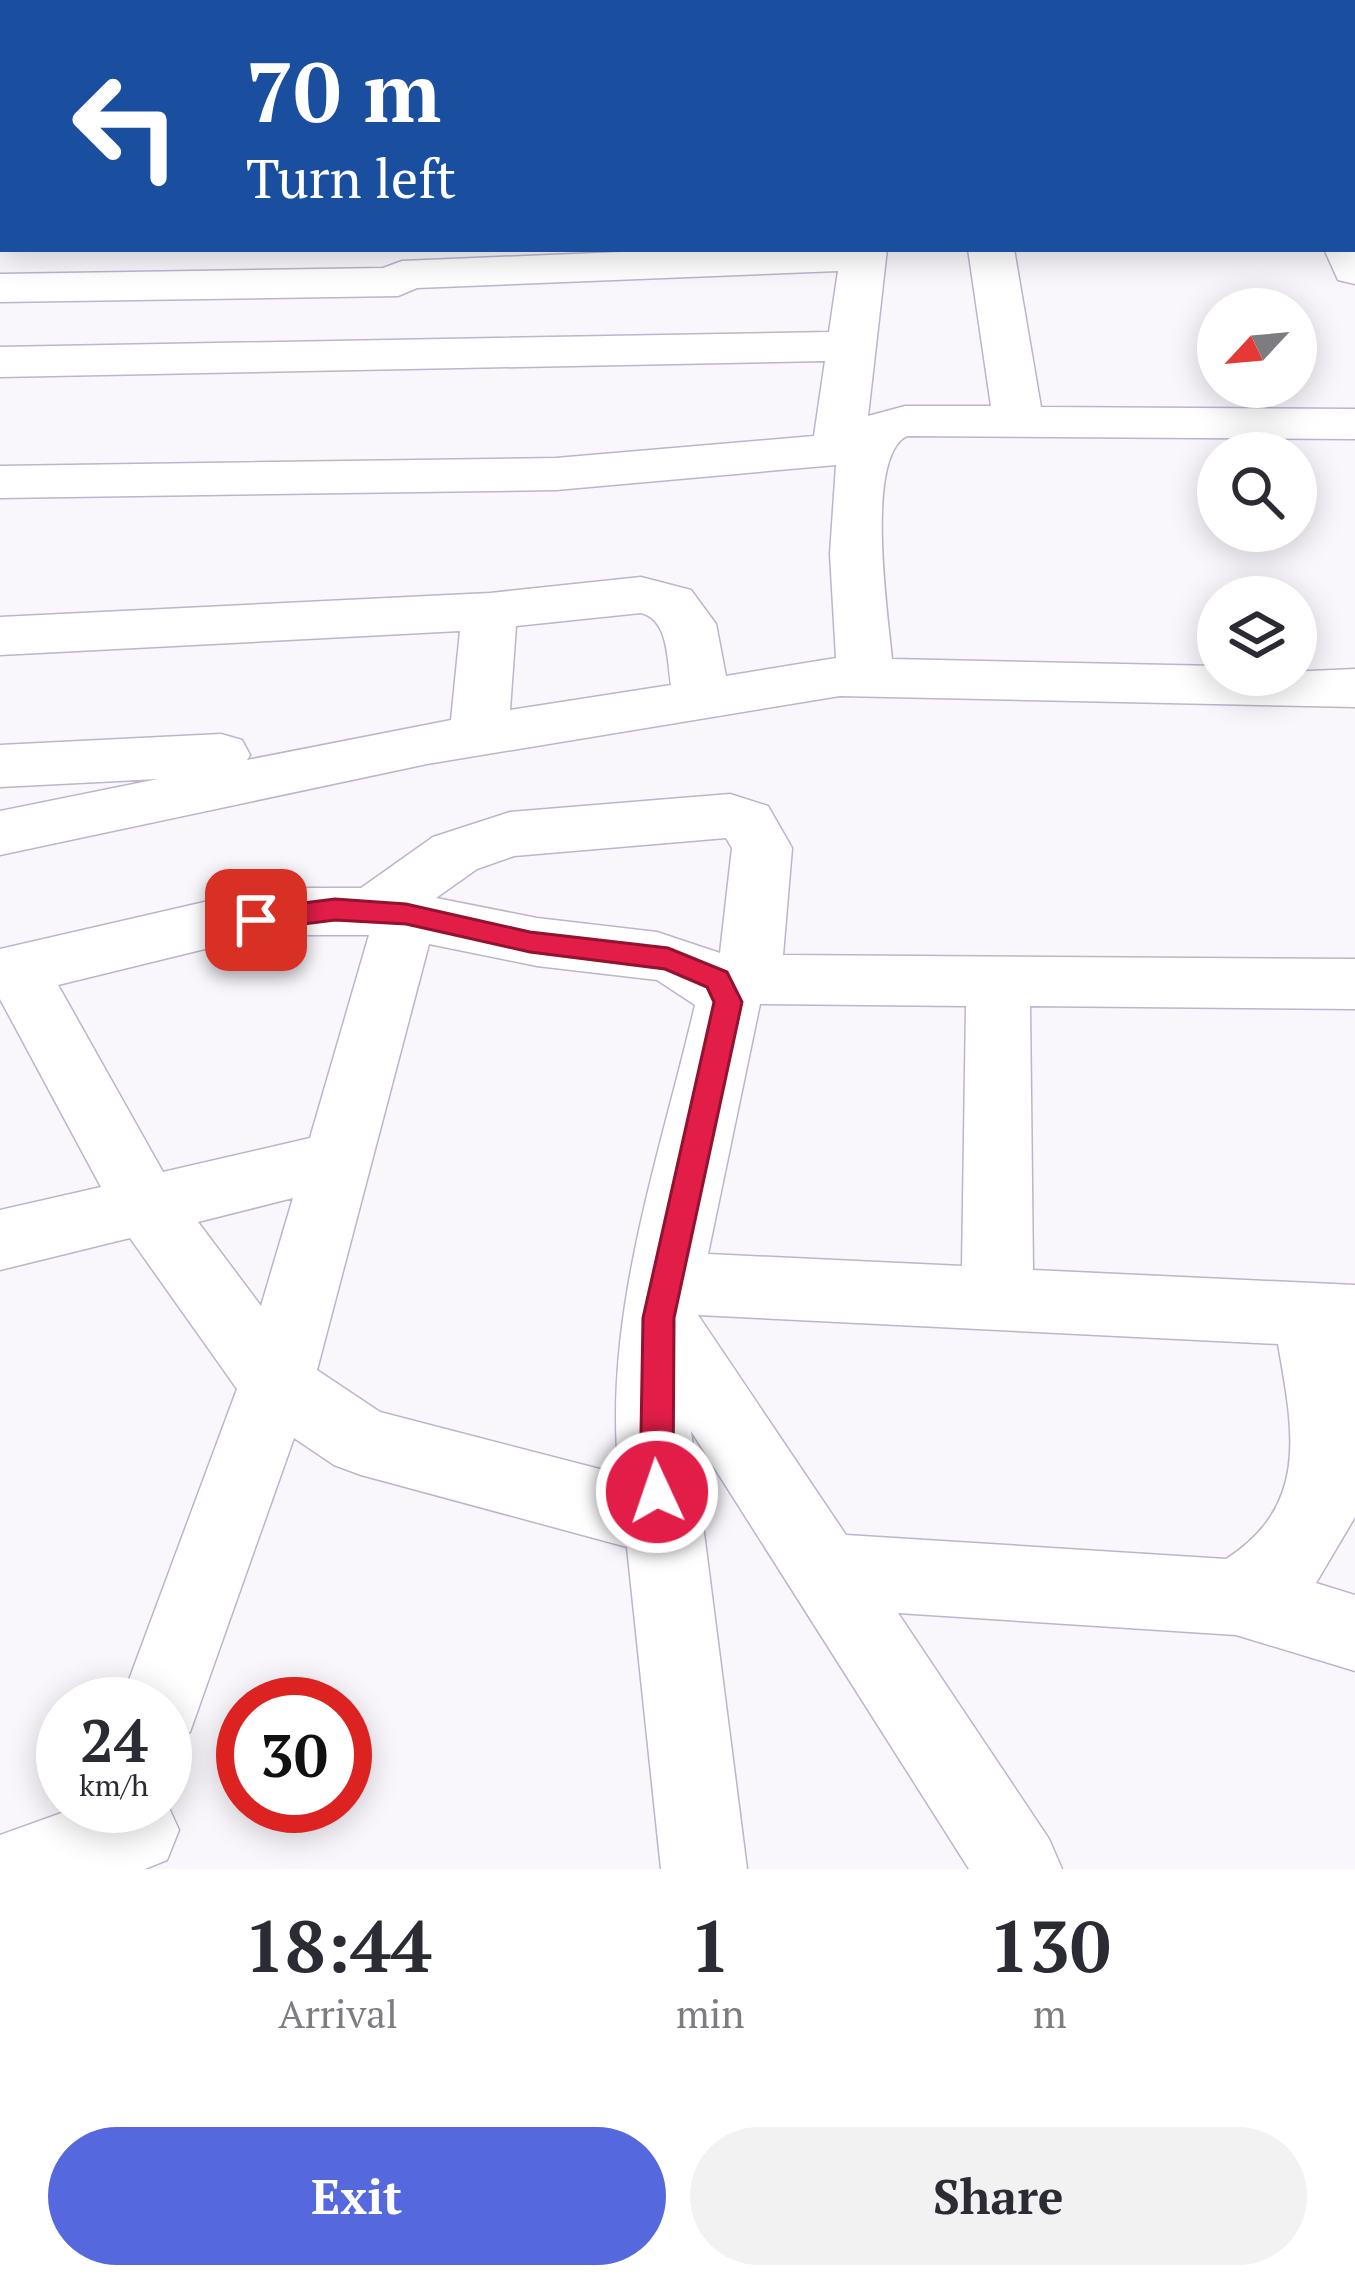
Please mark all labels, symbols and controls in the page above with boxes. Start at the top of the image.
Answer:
text: 70 m [246,35,441,146]
icon: left [48,48,204,204]
text: Turn left [246,142,456,213]
north arrow [1197,288,1317,408]
map controls [1197,288,1317,696]
button: search [1197,432,1317,552]
button: layers [1197,576,1317,696]
pin [205,869,307,971]
icon: arrive [223,887,289,953]
position arrow [594,1429,720,1555]
speed limit sign: 30 [216,1677,372,1833]
text: 24 [80,1700,148,1779]
text: km/h [79,1765,149,1805]
text: 18:44 [244,1897,432,1993]
text: 1 [690,1897,731,1993]
text: 130 [989,1897,1111,1993]
text: Arrival [278,1987,398,2039]
text: min [676,1987,744,2039]
text: m [1033,1987,1067,2039]
button: Exit [48,2127,666,2265]
button: Share [690,2127,1307,2265]

